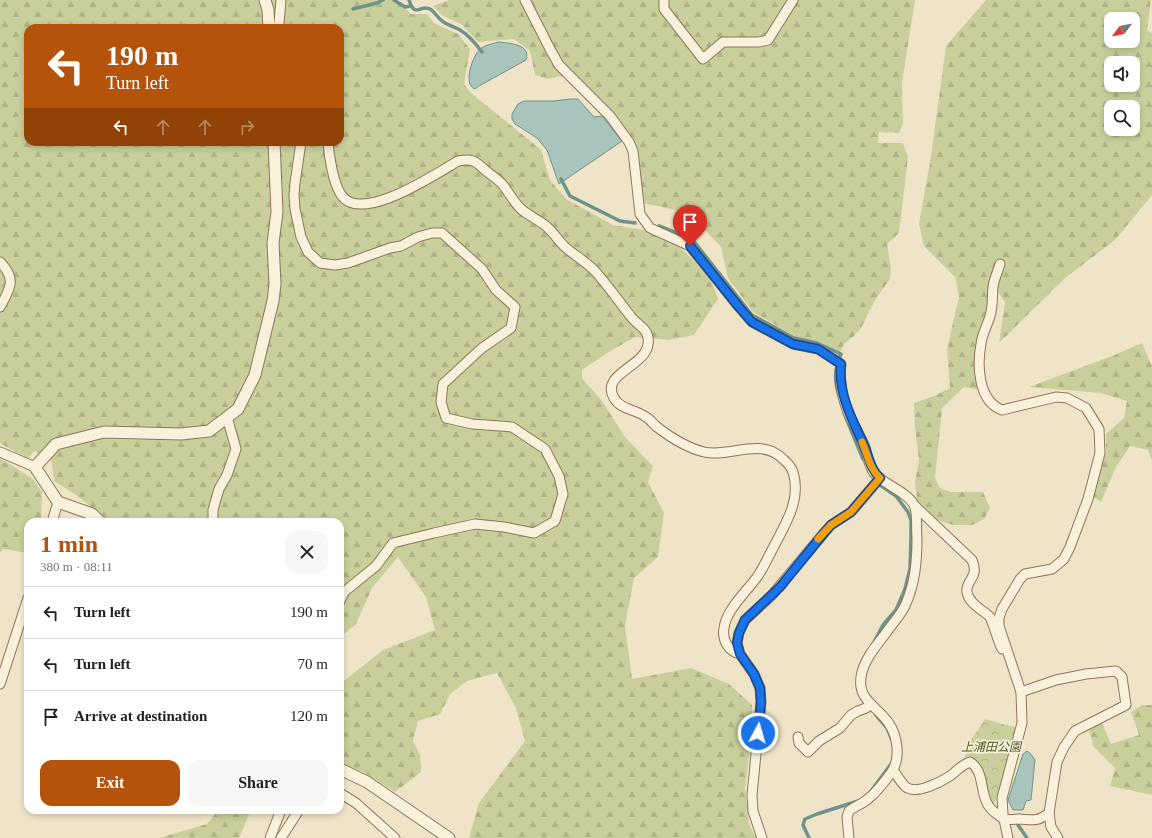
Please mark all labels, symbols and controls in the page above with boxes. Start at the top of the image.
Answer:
north arrow [1104,12,1140,48]
map controls [1104,12,1140,136]
icon: left [40,40,92,92]
text: 190 m [106,40,178,71]
button: sound [1104,56,1140,92]
text: Turn left [106,73,169,93]
button: search [1104,100,1140,136]
icon: left [110,116,132,138]
icon: ahead [152,116,174,138]
icon: ahead [194,116,216,138]
icon: right [236,116,258,138]
pin [673,205,707,246]
icon: arrive [679,211,701,233]
text: 1 min [40,531,98,557]
button: close [286,531,328,573]
text: 380 m · 08:11 [40,559,113,574]
icon: left [40,602,62,624]
text: Turn left [74,604,131,620]
text: 190 m [290,604,328,620]
icon: left [40,654,62,676]
text: Turn left [74,656,131,672]
text: 70 m [298,656,328,672]
icon: arrive [40,706,62,728]
text: Arrive at destination [74,708,207,724]
text: 120 m [290,708,328,724]
position arrow [737,712,779,754]
park label: 上浦田公園 [961,740,1023,754]
button: Exit [40,760,180,806]
button: Share [188,760,328,806]

